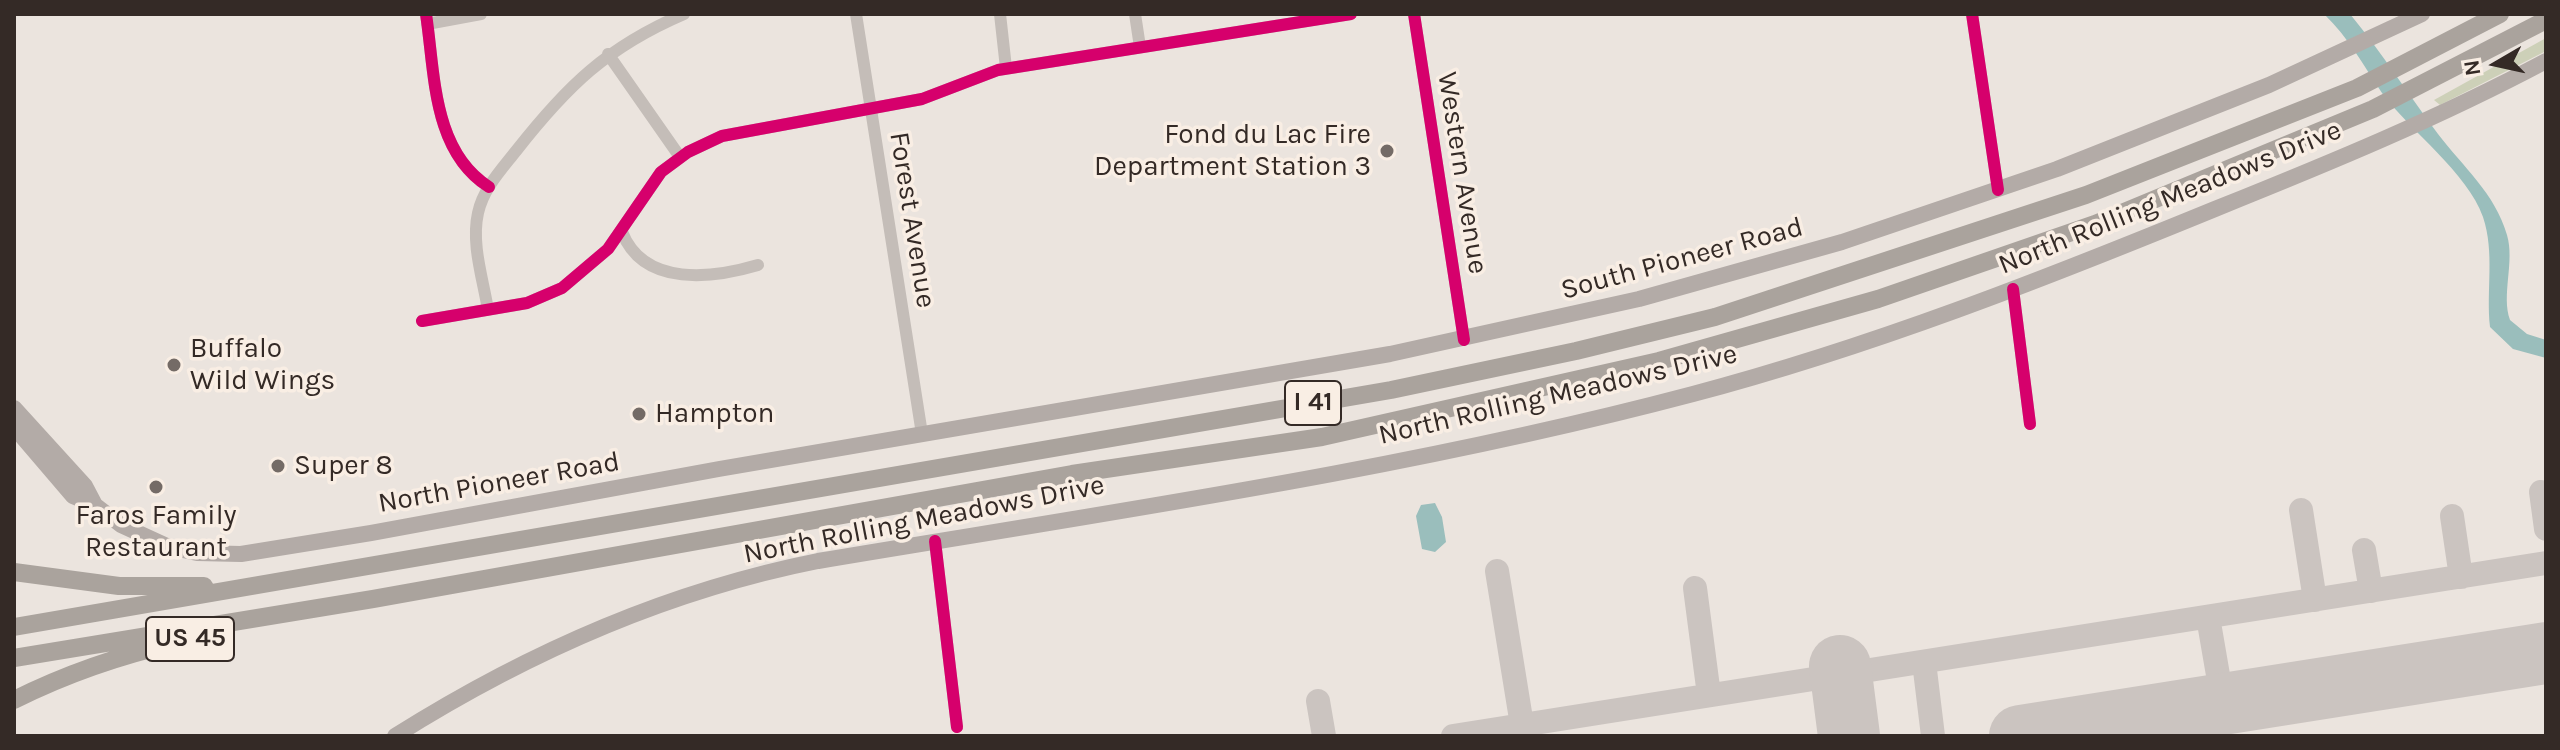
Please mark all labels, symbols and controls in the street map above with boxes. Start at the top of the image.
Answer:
north arrow [2456,24,2536,104]
text: N [2458,58,2486,78]
street label: Western Avenue [1429,70,1495,276]
street label: North Rolling Meadows Drive [1994,114,2346,282]
place label: Fond du Lac Fire Department Station 3 [1094,118,1371,184]
street label: Forest Avenue [882,130,942,310]
marker: Fond du Lac Fire Department Station 3 [1378,142,1396,160]
street label: South Pioneer Road [1557,211,1807,307]
place label: Buffalo Wild Wings [190,332,335,398]
street label: North Rolling Meadows Drive [1375,337,1741,453]
marker: Buffalo Wild Wings [165,356,183,374]
road number: I 41 [1285,381,1341,425]
place label: Hampton [655,397,774,431]
marker: Hampton [630,405,648,423]
street label: North Pioneer Road [376,445,622,521]
place label: Super 8 [294,449,393,483]
marker: Super 8 [269,457,287,475]
street label: North Rolling Meadows Drive [741,469,1107,571]
marker: Faros Family Restaurant [147,478,165,496]
place label: Faros Family Restaurant [75,499,237,565]
road number: US 45 [146,617,234,661]

